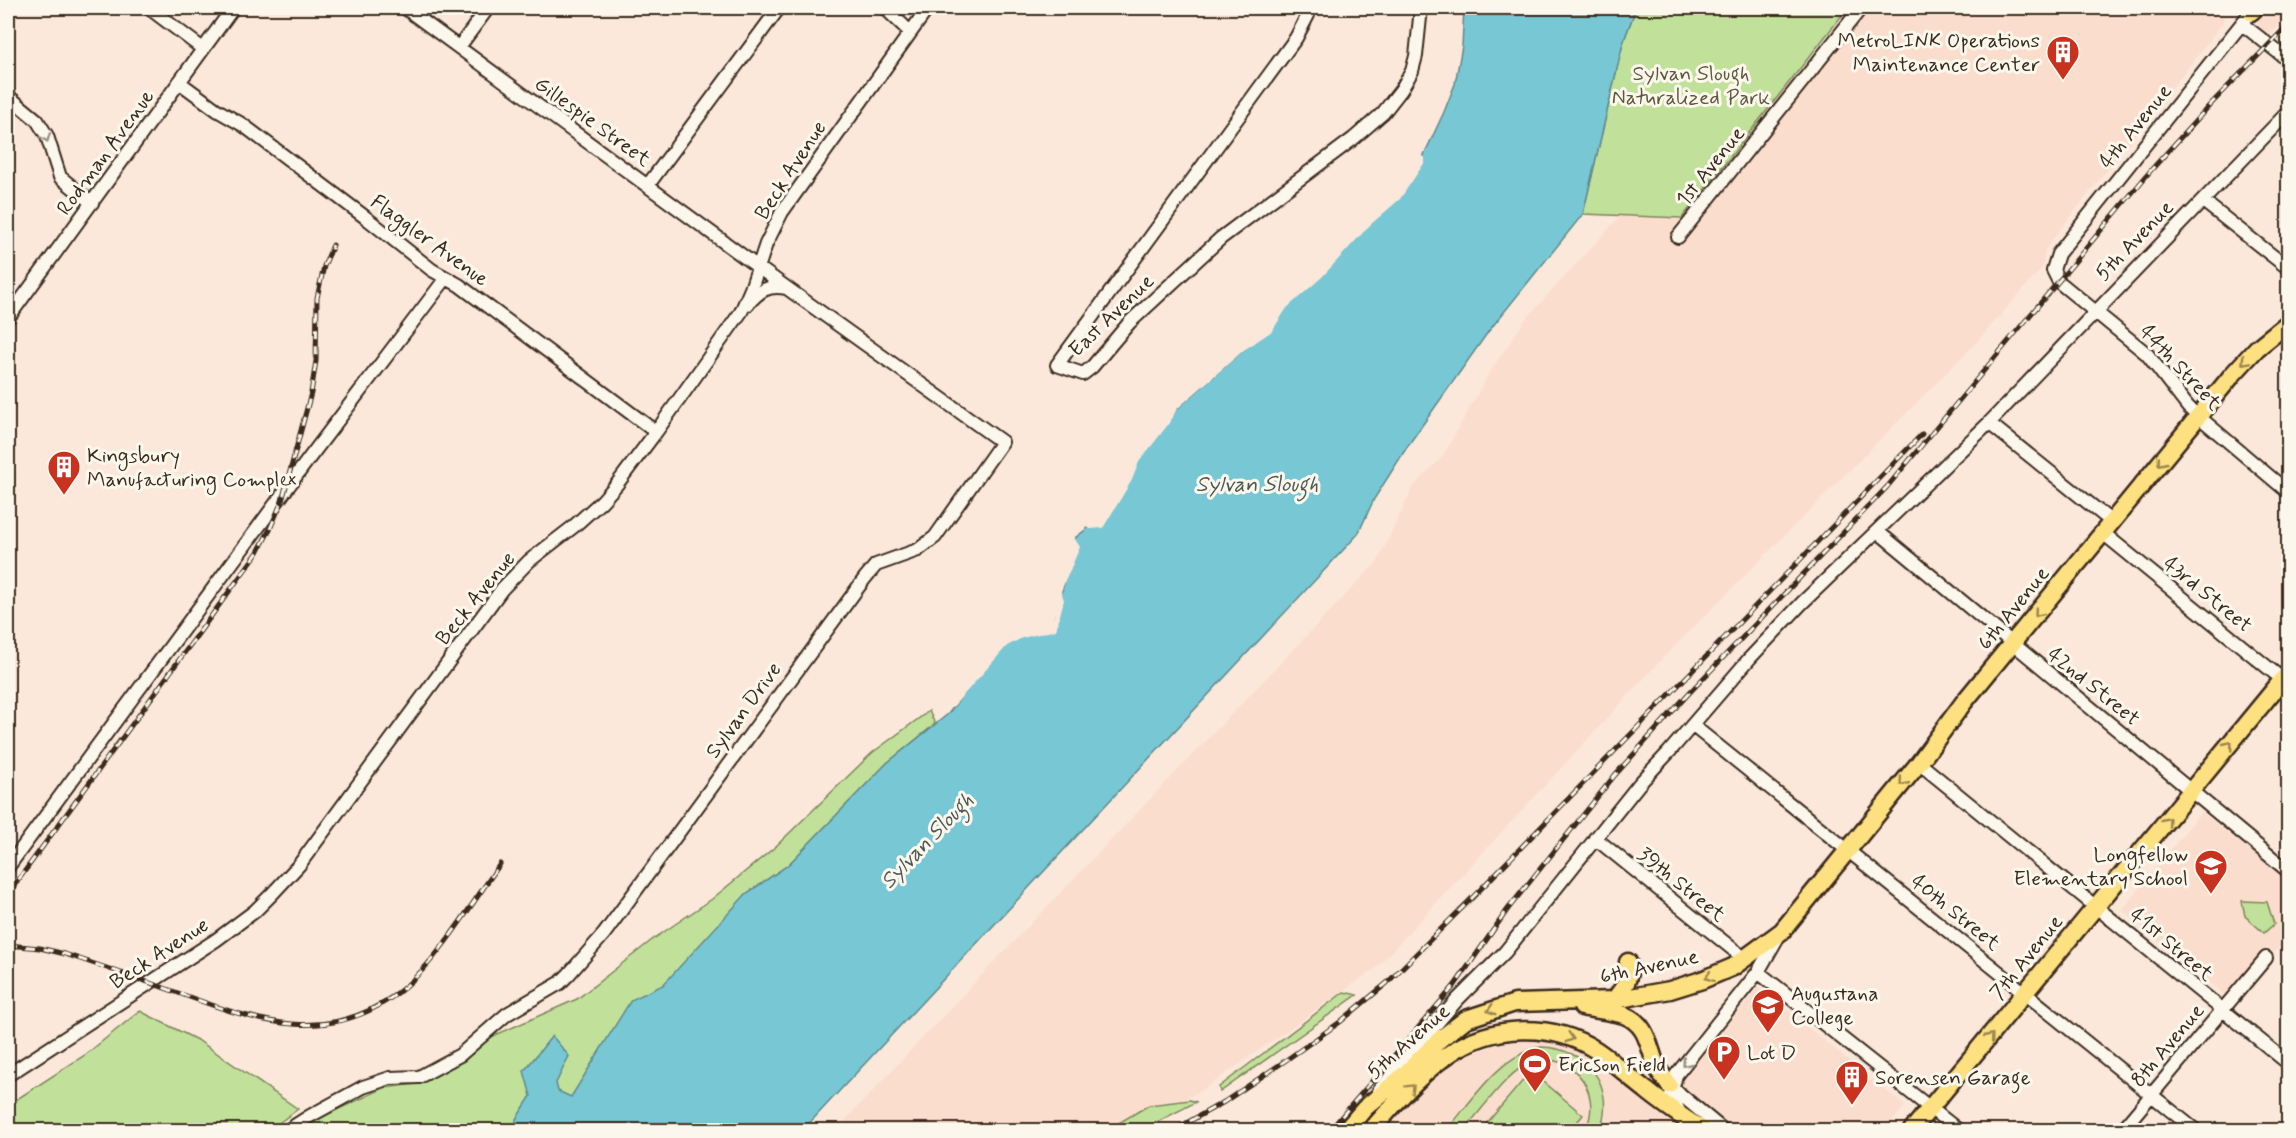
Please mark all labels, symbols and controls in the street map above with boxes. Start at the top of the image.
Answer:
place label: MetroLINK Operations Maintenance Center [1837,27,2040,79]
building icon: MetroLINK Operations Maintenance Center [2045,34,2081,81]
park label: Sylvan Slough Naturalized Park [1612,60,1770,112]
street label: Gillespie Street [529,70,657,174]
street label: 4th Avenue [2093,78,2179,175]
street label: Rodman Avenue [51,84,161,221]
street label: Beck Avenue [748,116,833,225]
street label: 1st Avenue [1670,121,1752,212]
one-way arrow [39,132,51,143]
street label: Flaggler Avenue [364,188,494,294]
street label: 5th Avenue [2089,194,2180,287]
street label: East Avenue [1063,268,1160,363]
street label: 44th Street [2133,318,2228,417]
one-way arrow [2241,354,2252,365]
place label: Kingsbury Manufacturing Complex [87,442,297,495]
building icon: Kingsbury Manufacturing Complex [46,449,82,496]
one-way arrow [2157,455,2168,466]
water label: Sylvan Slough [1196,471,1318,502]
street label: Beck Avenue [429,546,522,651]
street label: 43rd Street [2157,550,2258,639]
street label: 6th Avenue [1971,561,2056,656]
one-way arrow [2034,606,2045,617]
street label: 42nd Street [2041,641,2146,733]
street label: Sylvan Drive [699,657,788,764]
one-way arrow [2222,741,2233,752]
one-way arrow [1899,775,1910,786]
water label: Sylvan Slough [875,788,982,897]
one-way arrow [2160,817,2171,828]
street label: 39th Street [1632,841,1732,929]
place label: Longfellow Elementary School [2013,841,2188,893]
school or university icon: Longfellow Elementary School [2193,848,2229,895]
street label: 40th Street [1905,868,2007,958]
street label: 41st Street [2123,901,2220,989]
street label: 7th Avenue [1984,909,2070,1006]
street label: Beck Avenue [105,911,214,996]
street label: 6th Avenue [1597,943,1701,991]
one-way arrow [1704,970,1715,982]
place label: Augustana College [1791,980,1878,1032]
school or university icon: Augustana College [1750,987,1786,1034]
street label: 5th Avenue [1361,998,1456,1086]
street label: 8th Avenue [2125,998,2211,1093]
one-way arrow [1486,1003,1497,1015]
one-way arrow [1564,1031,1575,1043]
one-way arrow [1982,1033,1993,1044]
parking icon: Lot D [1706,1034,1742,1081]
place label: Lot D [1747,1039,1796,1067]
sports icon: Ericson Field [1517,1046,1553,1093]
place label: Ericson Field [1558,1051,1666,1079]
one-way arrow [1682,1056,1693,1067]
building icon: Sorensen Garage [1834,1059,1870,1106]
place label: Sorensen Garage [1875,1064,2031,1094]
one-way arrow [1404,1085,1415,1095]

